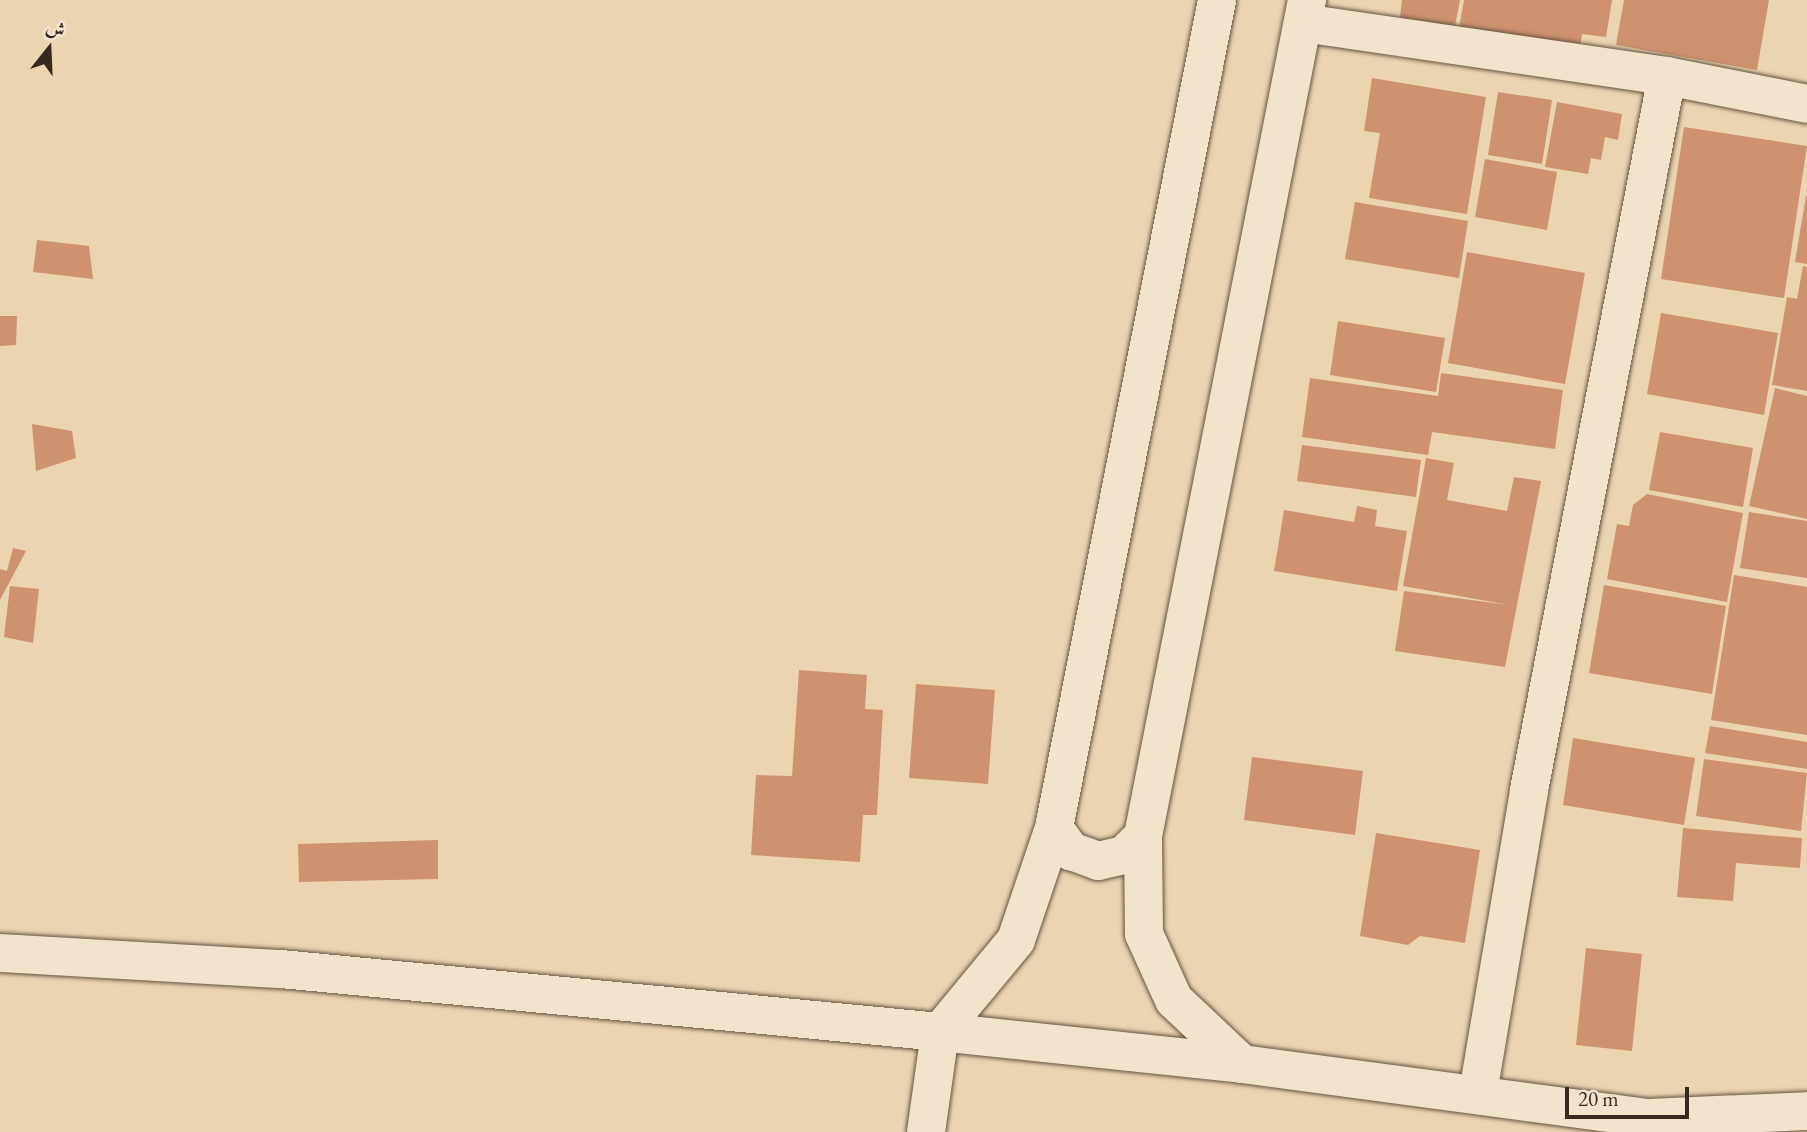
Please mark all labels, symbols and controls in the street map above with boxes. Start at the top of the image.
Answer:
north arrow [14,14,84,84]
text: ش [43,14,68,43]
scale bar [1569,1072,1693,1116]
text: 20 m [1578,1085,1619,1112]

